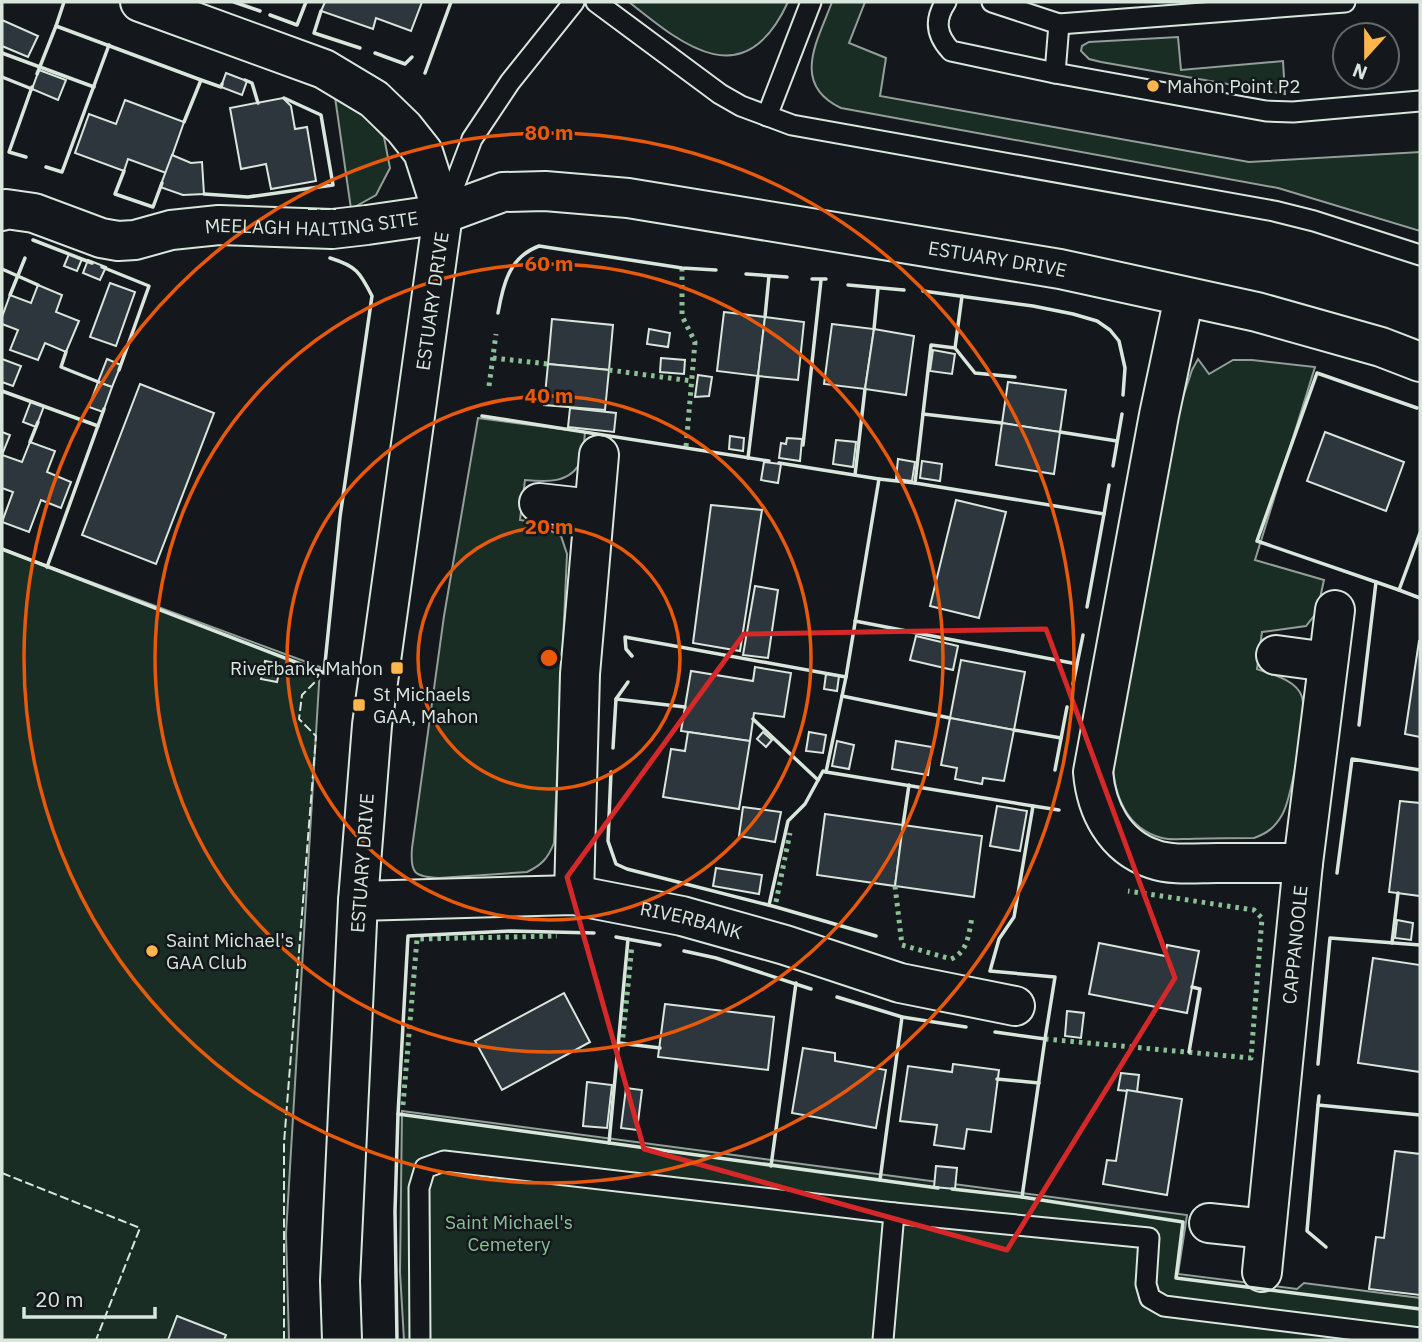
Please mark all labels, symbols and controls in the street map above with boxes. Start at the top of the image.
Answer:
north arrow [1331,21,1401,91]
text: N [1349,58,1371,86]
place label: Mahon Point P2 [1167,74,1301,98]
marker: Mahon Point P2 [1145,78,1161,94]
text: 80 m [525,118,573,146]
street label: MEELAGH HALTING SITE [203,206,420,241]
street label: ESTUARY DRIVE [410,230,454,372]
street label: ESTUARY DRIVE [927,236,1069,282]
text: 60 m [525,249,573,277]
text: 40 m [525,381,573,409]
text: 20 m [525,512,573,540]
centre of rings [537,646,561,670]
place label: Riverbank, Mahon [230,656,383,680]
marker: Riverbank, Mahon [389,660,405,676]
place label: St Michaels GAA, Mahon [373,682,479,728]
marker: St Michaels GAA, Mahon [351,697,367,713]
street label: ESTUARY DRIVE [345,792,379,934]
street label: CAPPANOOLE [1277,884,1313,1005]
street label: RIVERBANK [638,896,745,944]
place label: Saint Michael's GAA Club [166,928,294,974]
marker: Saint Michael's GAA Club [144,943,160,959]
park label: Saint Michael's Cemetery [445,1210,573,1256]
scale bar [24,1276,156,1320]
text: 20 m [35,1285,84,1313]

